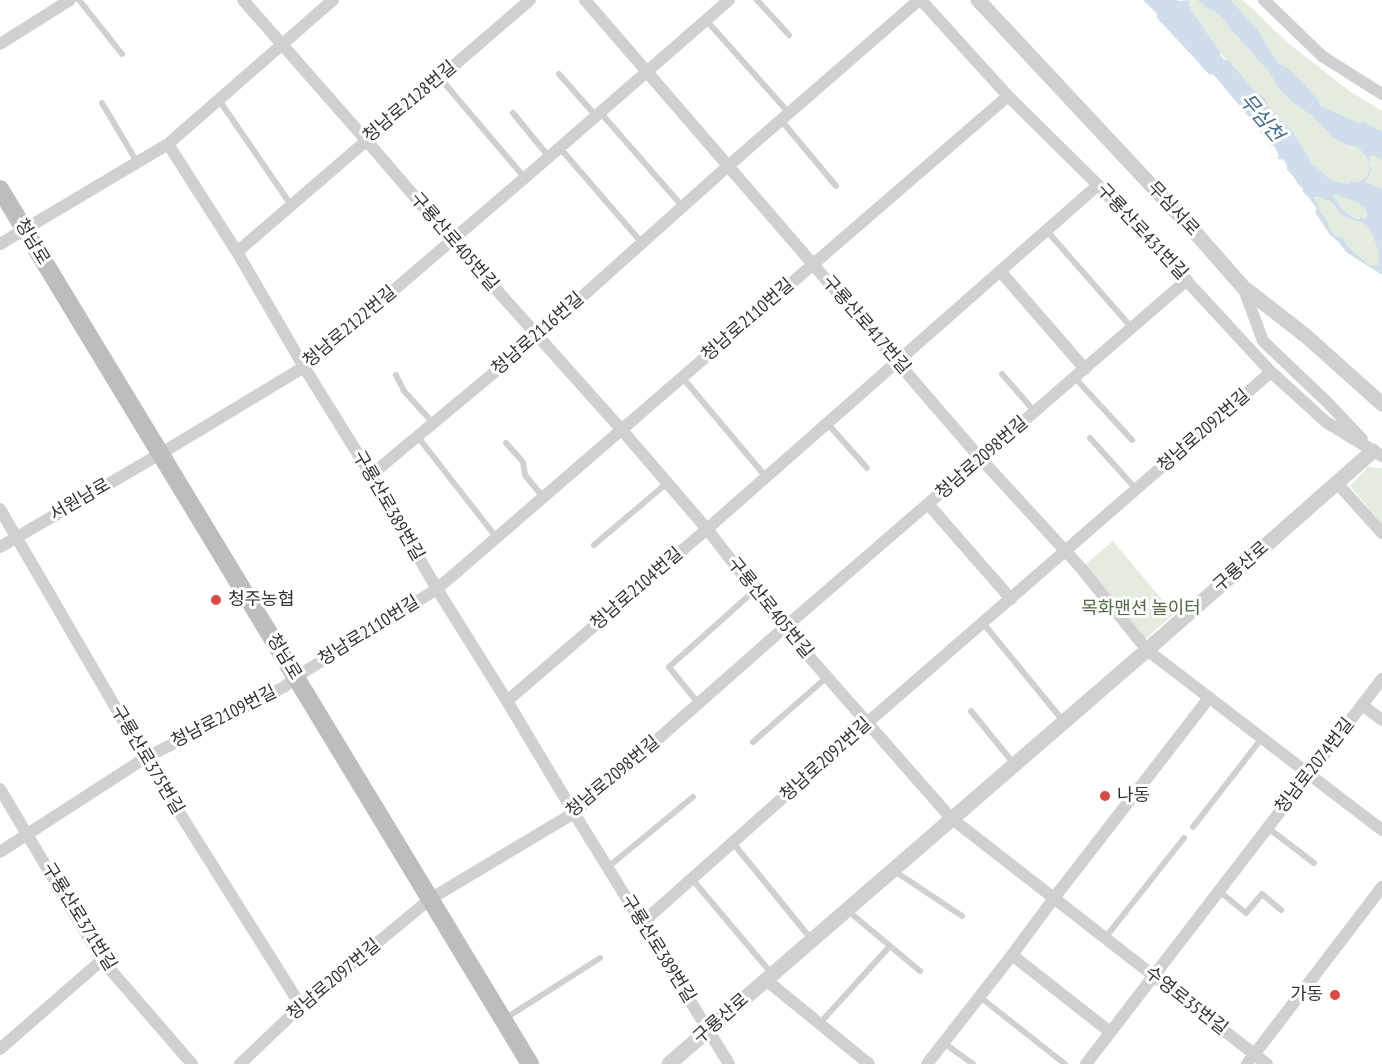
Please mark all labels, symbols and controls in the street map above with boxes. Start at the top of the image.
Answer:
street label: 청남로2128번길 [359,57,461,147]
water label: 무심천 [1234,89,1288,147]
street label: 무심서로 [1143,177,1203,241]
street label: 구룡산로431번길 [1092,179,1192,285]
street label: 구룡산로405번길 [405,188,503,296]
street label: 청남로 [10,215,54,269]
street label: 구룡산로417번길 [817,271,915,379]
street label: 청남로2110번길 [697,274,799,366]
street label: 청남로2122번길 [299,282,401,372]
street label: 청남로2116번길 [487,288,589,380]
street label: 청남로2092번길 [1153,385,1255,477]
street label: 청남로2098번길 [931,412,1033,504]
street label: 구룡산로389번길 [348,447,428,565]
street label: 서원남로 [46,474,114,526]
street label: 구룡산로 [1209,537,1273,597]
street label: 청남로2104번길 [586,543,688,635]
street label: 구룡산로405번길 [723,553,817,663]
place label: 청주농협 [228,589,294,611]
street label: 청남로2110번길 [314,591,424,671]
marker: 청주농협 [209,593,223,607]
park label: 목화맨션 놀이터 [1081,598,1201,620]
street label: 청남로 [262,630,306,684]
street label: 청남로2109번길 [168,681,280,753]
street label: 구룡산로375번길 [106,701,188,819]
street label: 청남로2092번길 [776,713,876,807]
street label: 청남로2074번길 [1271,714,1359,818]
street label: 청남로2098번길 [562,732,664,822]
place label: 나동 [1117,785,1150,807]
marker: 나동 [1098,789,1112,803]
street label: 구룡산로371번길 [37,859,121,975]
street label: 구룡산로389번길 [616,891,700,1007]
street label: 청남로2097번길 [283,935,385,1025]
street label: 수영로35번길 [1140,962,1232,1040]
place label: 가동 [1290,984,1323,1006]
marker: 가동 [1328,988,1342,1002]
street label: 구룡산로 [689,989,753,1049]

